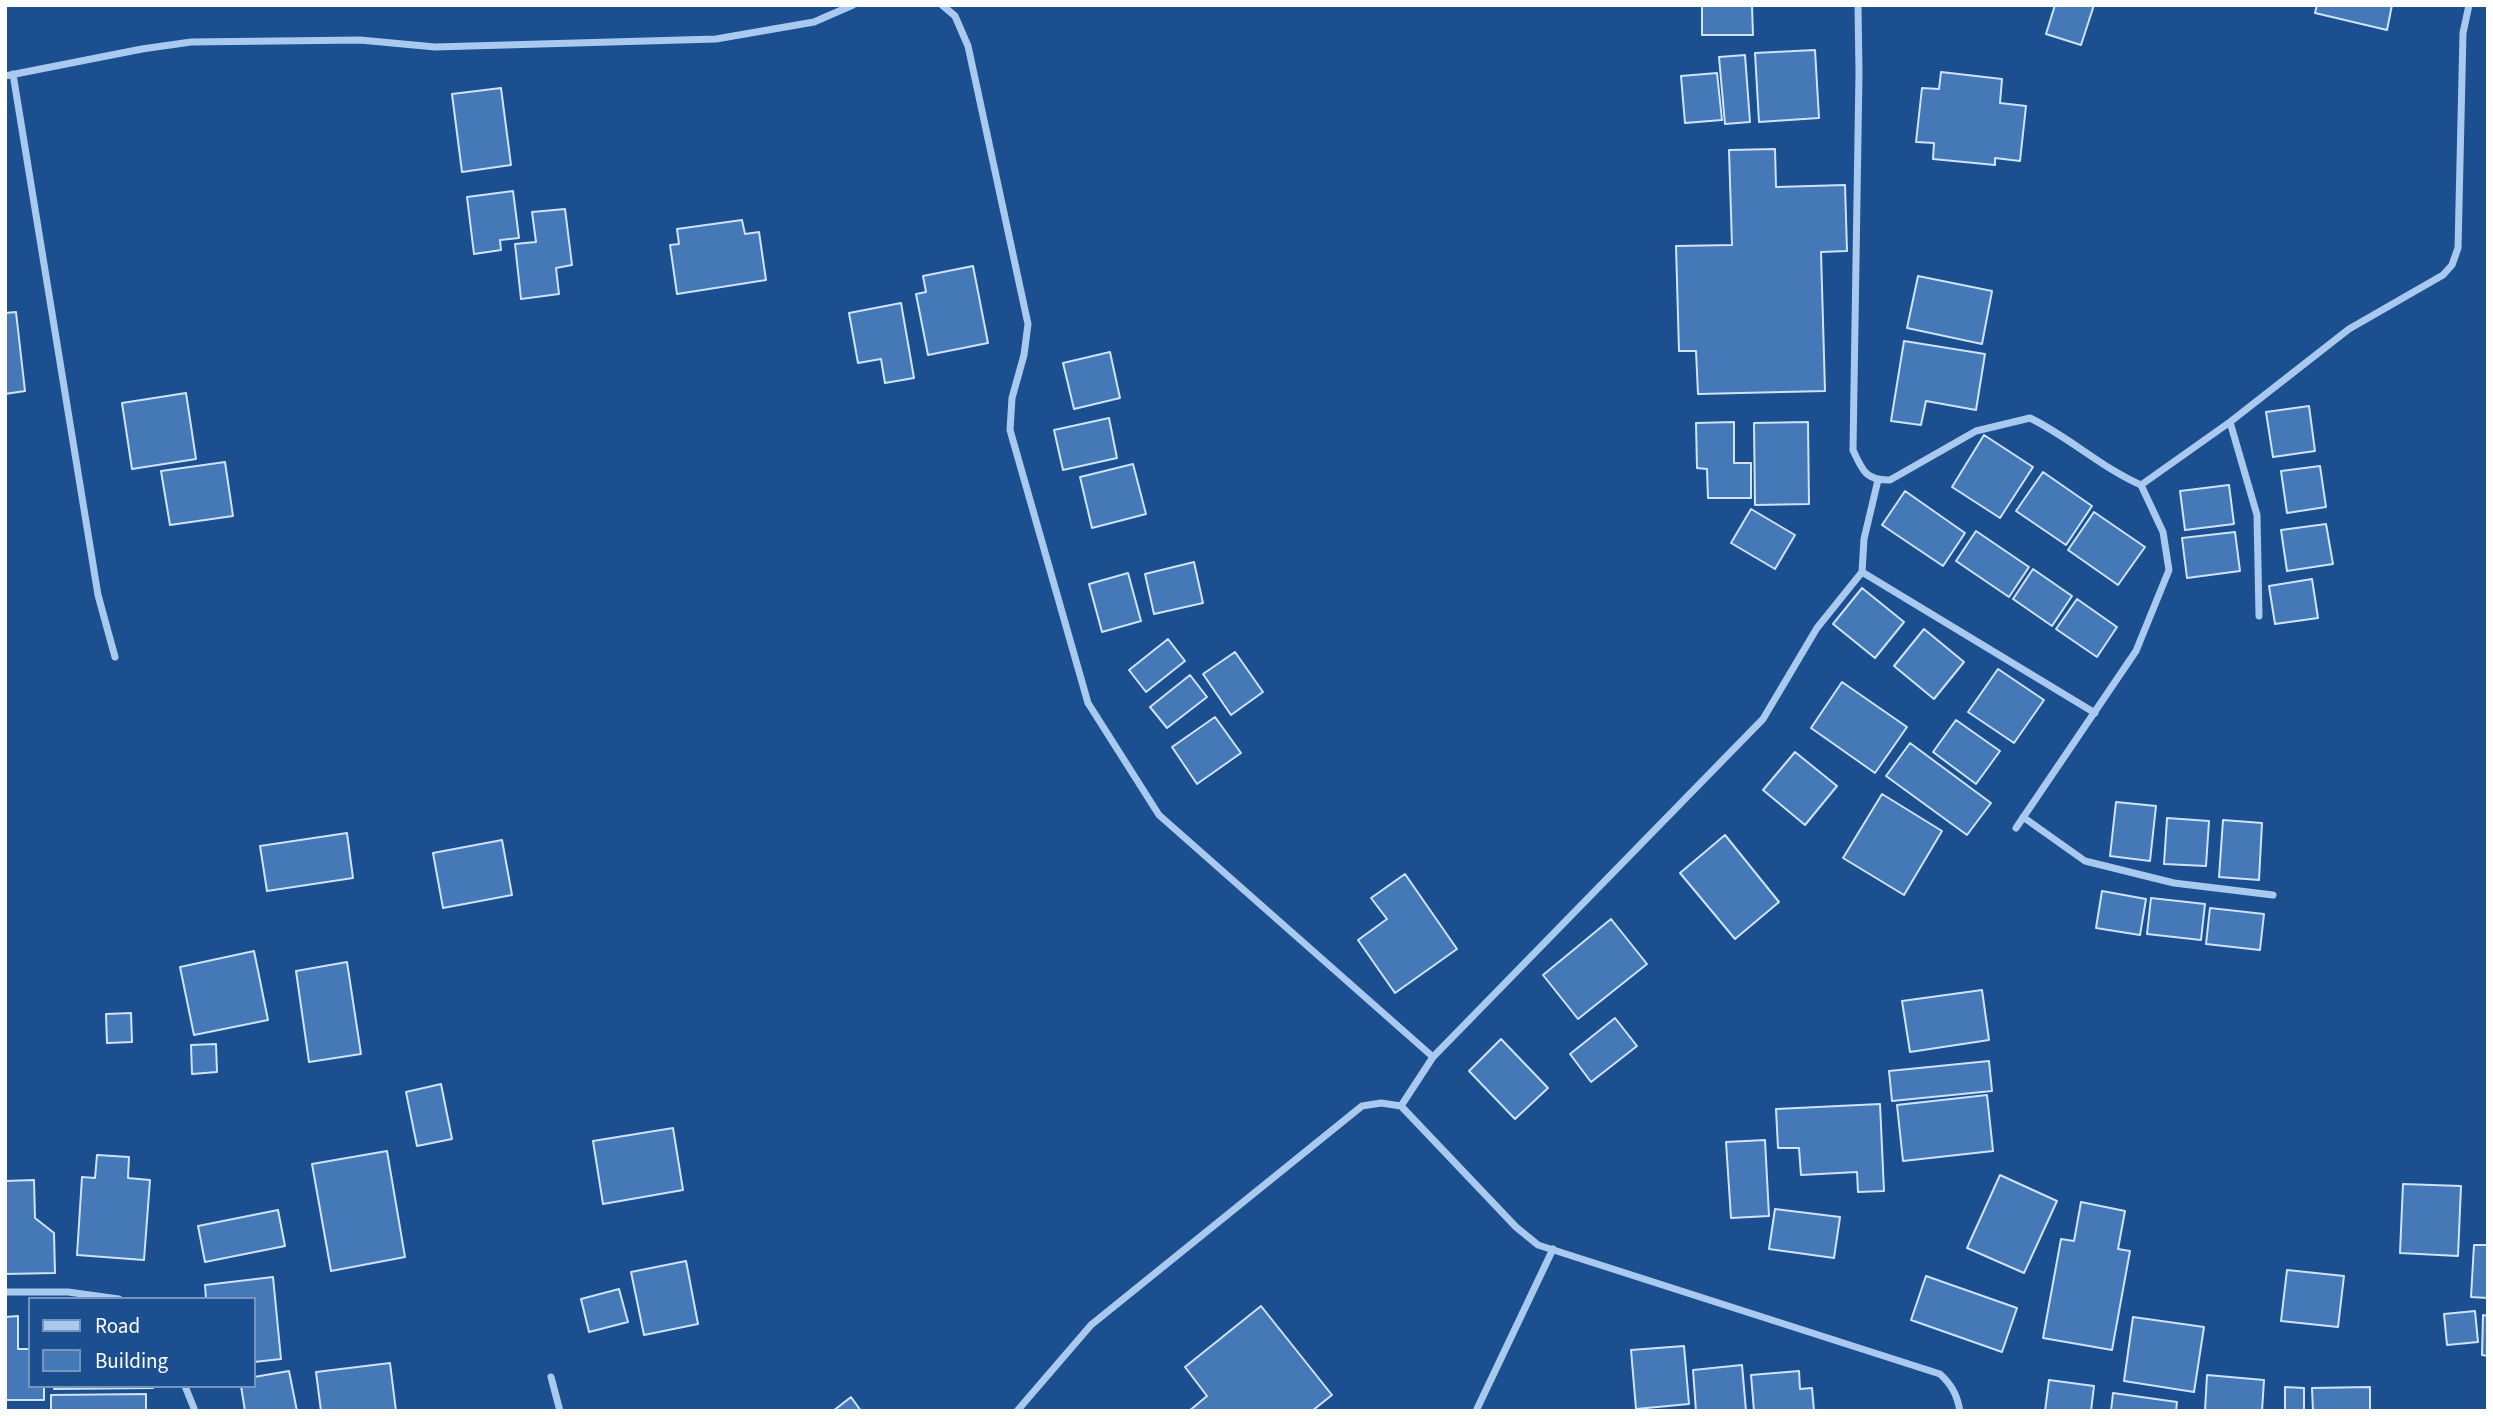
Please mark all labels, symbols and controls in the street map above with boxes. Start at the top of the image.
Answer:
legend [28,1297,256,1388]
text: Road [95,1311,140,1341]
text: Building [95,1346,168,1376]

